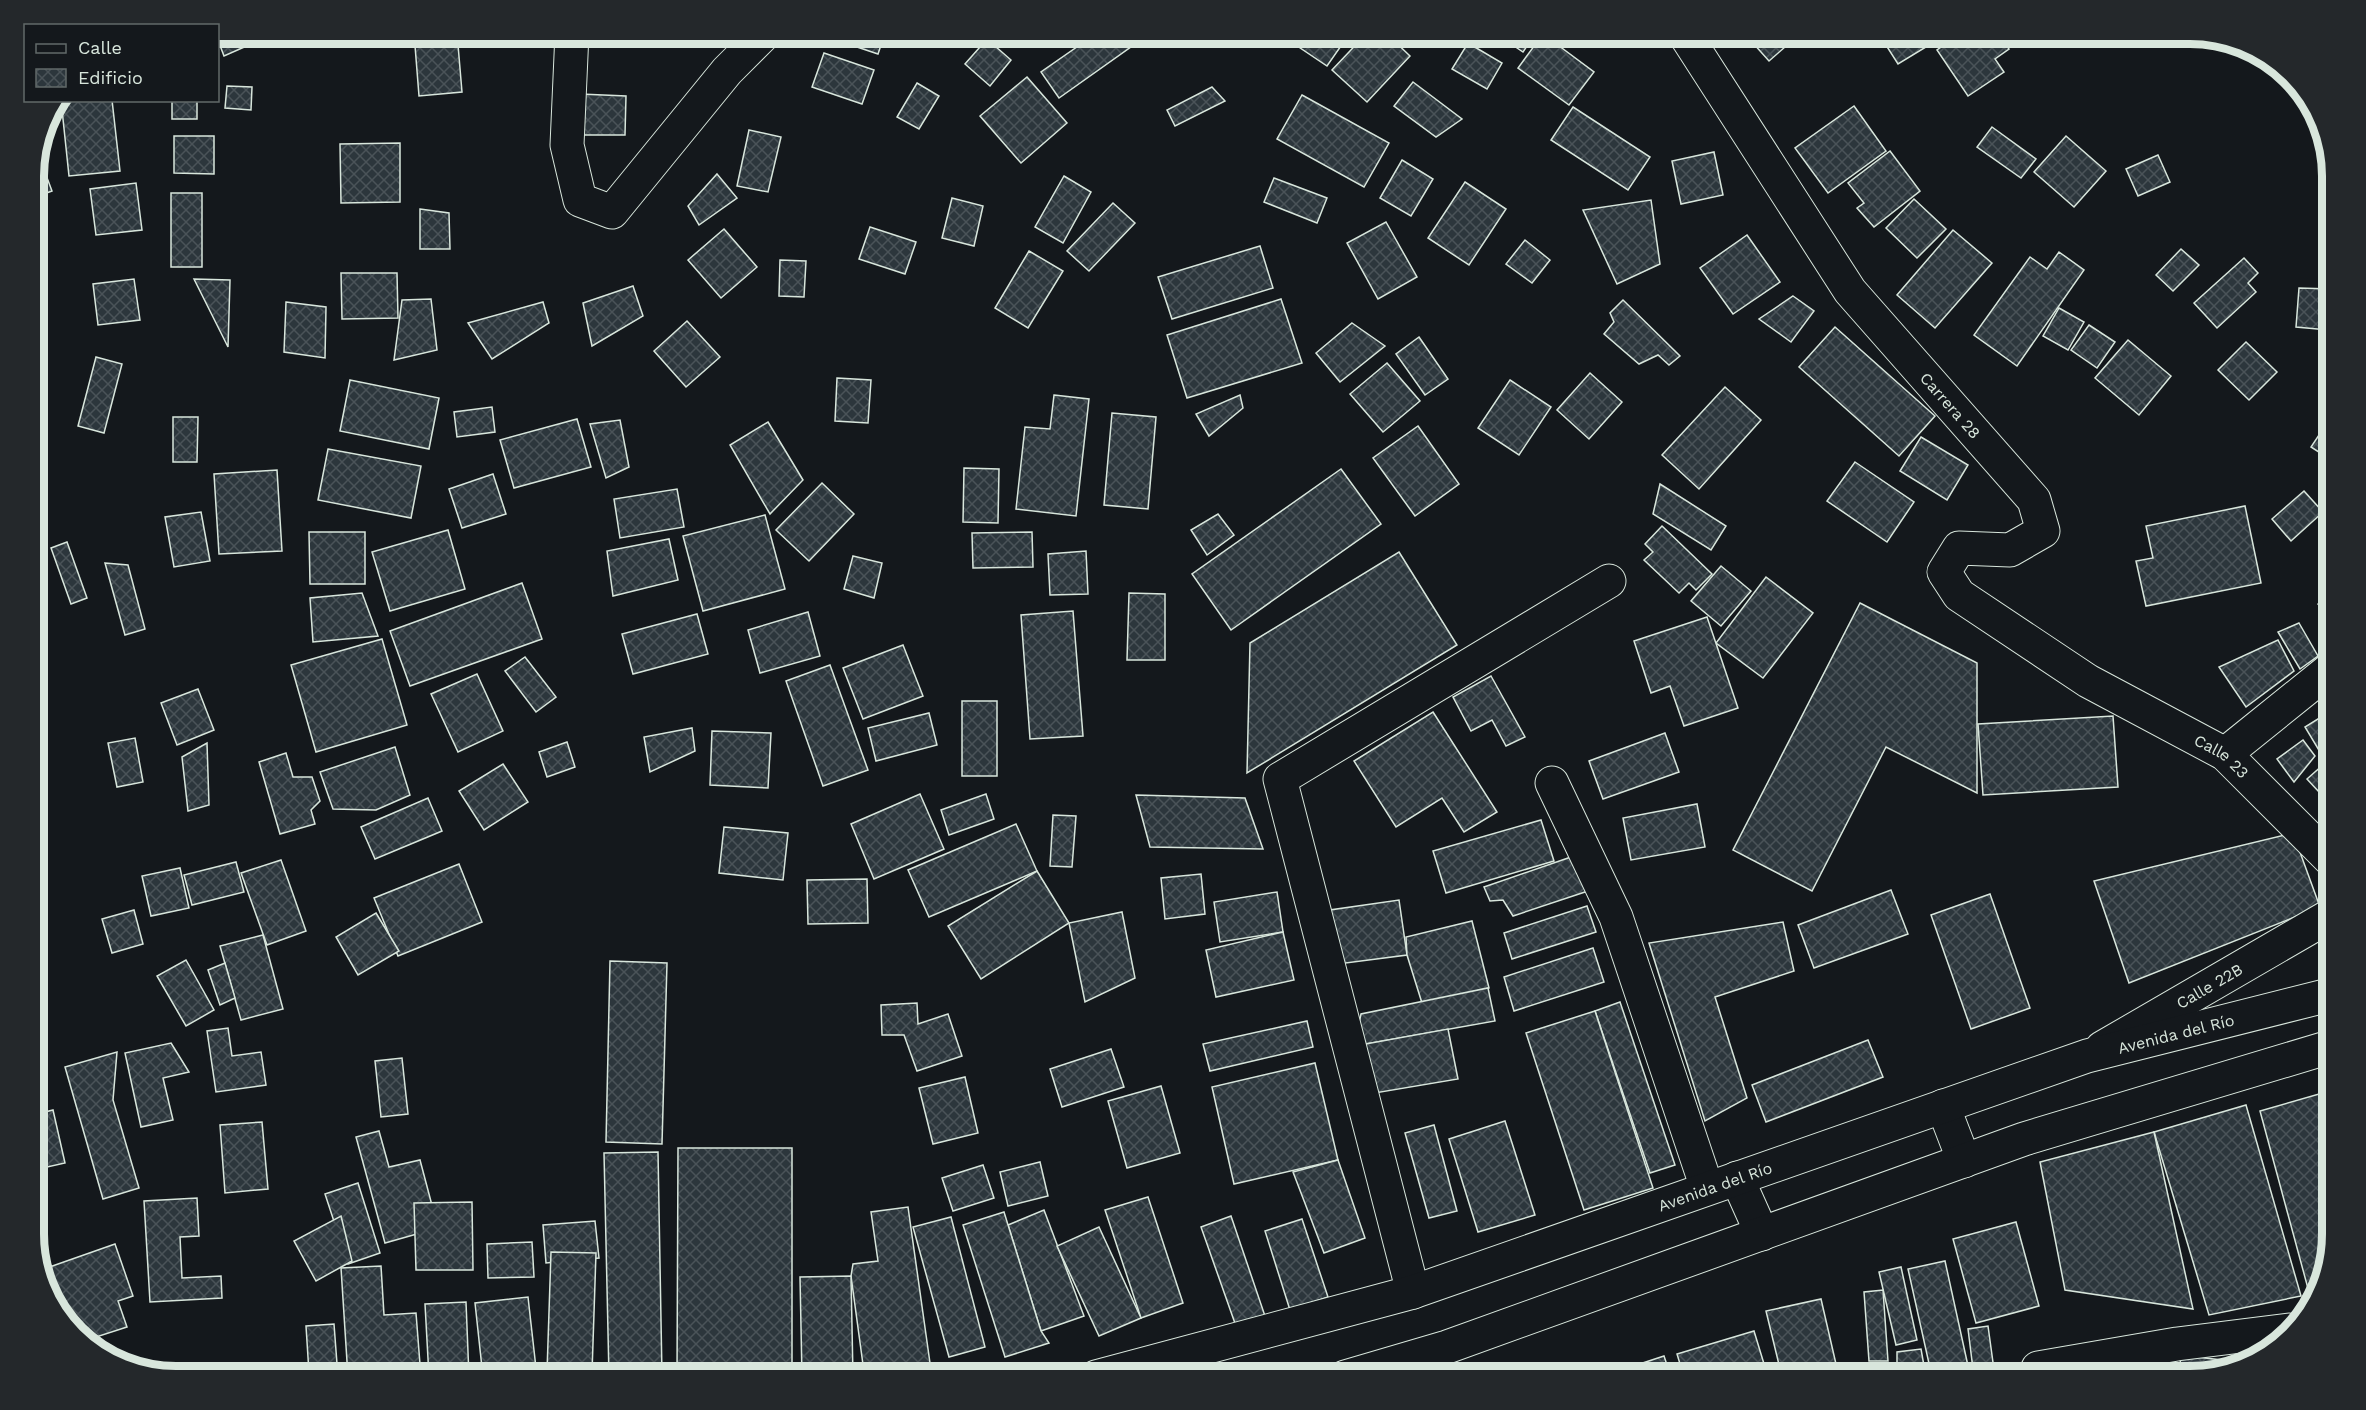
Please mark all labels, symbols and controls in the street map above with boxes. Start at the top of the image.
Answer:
legend [24,24,219,102]
text: Calle [78,37,122,58]
text: Edificio [78,67,143,88]
street label: Carrera 28 [1916,369,1984,443]
street label: Calle 23 [2191,730,2253,782]
street label: Calle 22B [2173,960,2246,1013]
street label: Avenida del Río [2116,1010,2236,1058]
street label: Avenida del Río [1655,1158,1775,1216]

